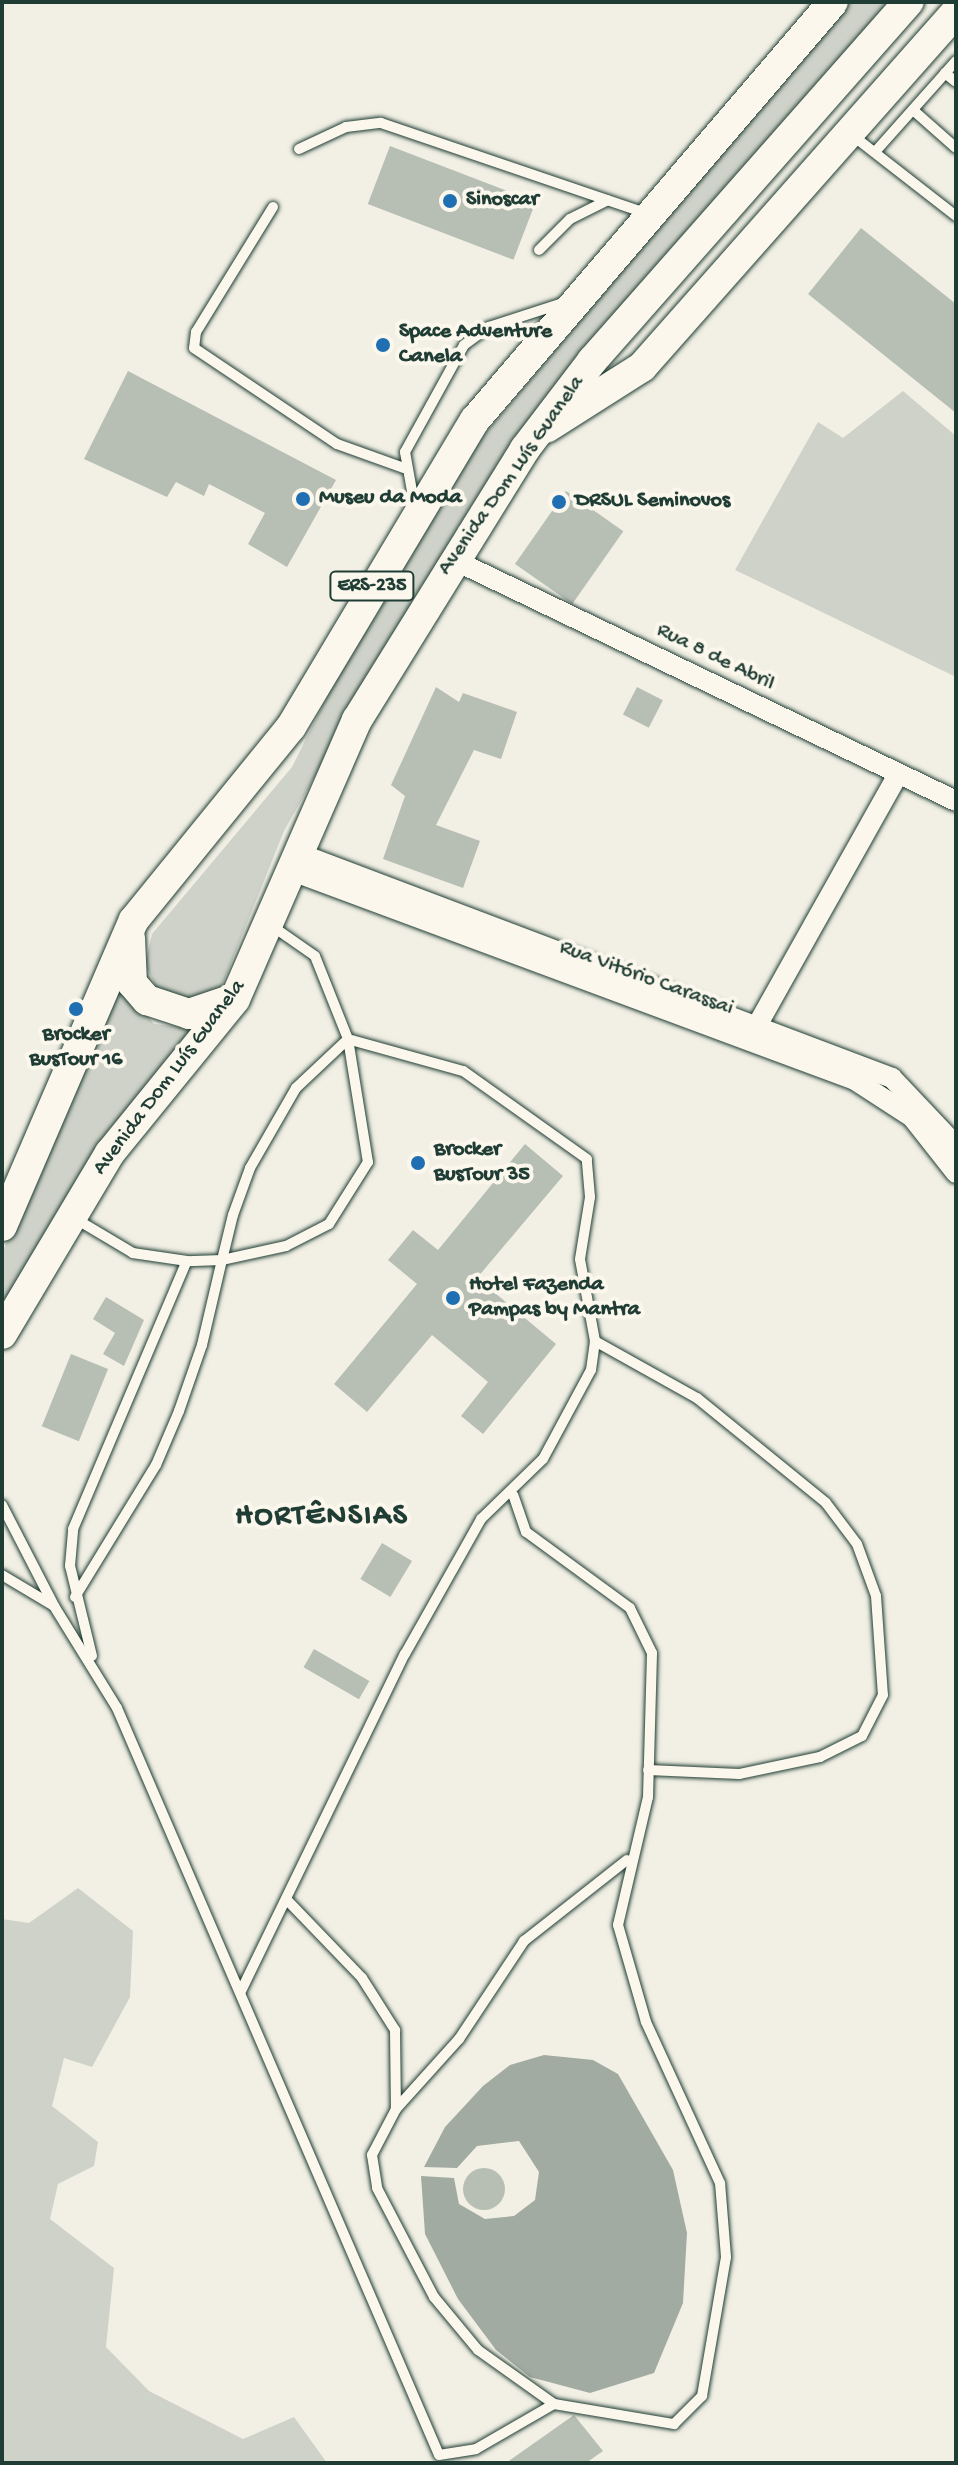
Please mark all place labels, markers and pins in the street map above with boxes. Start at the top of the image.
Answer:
place label: Sinoscar [466,188,538,214]
marker: Sinoscar [441,192,459,210]
place label: Space Adventure Canela [399,319,552,370]
marker: Space Adventure Canela [374,336,392,354]
place label: Museu da Moda [319,486,462,512]
place label: DRSUL Seminovos [575,489,730,515]
marker: Museu da Moda [294,490,312,508]
marker: DRSUL Seminovos [550,493,568,511]
marker: Brocker BusTour 16 [67,1000,85,1018]
place label: Brocker BusTour 16 [30,1022,122,1074]
place label: Brocker BusTour 35 [434,1137,530,1188]
marker: Brocker BusTour 35 [409,1154,427,1172]
place label: Hotel Fazenda Pampas by Mantra [469,1272,640,1324]
marker: Hotel Fazenda Pampas by Mantra [444,1289,462,1307]

